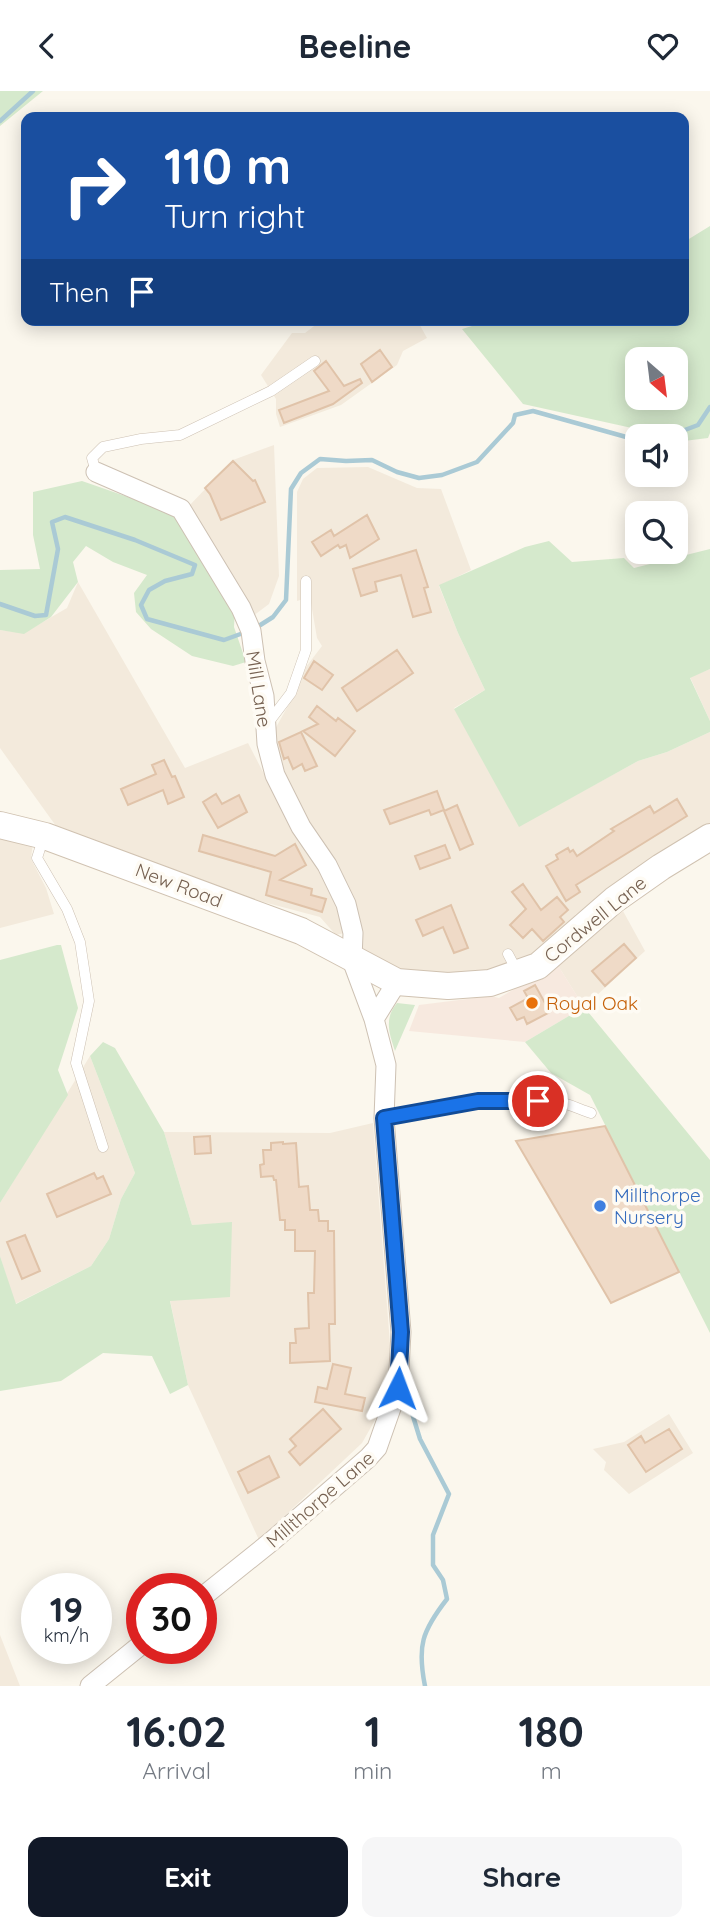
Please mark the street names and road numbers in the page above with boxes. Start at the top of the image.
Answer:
street label: Mill Lane [241,649,277,729]
street label: New Road [132,857,226,913]
street label: Cordwell Lane [539,870,651,968]
street label: Millthorpe Lane [261,1446,379,1552]

